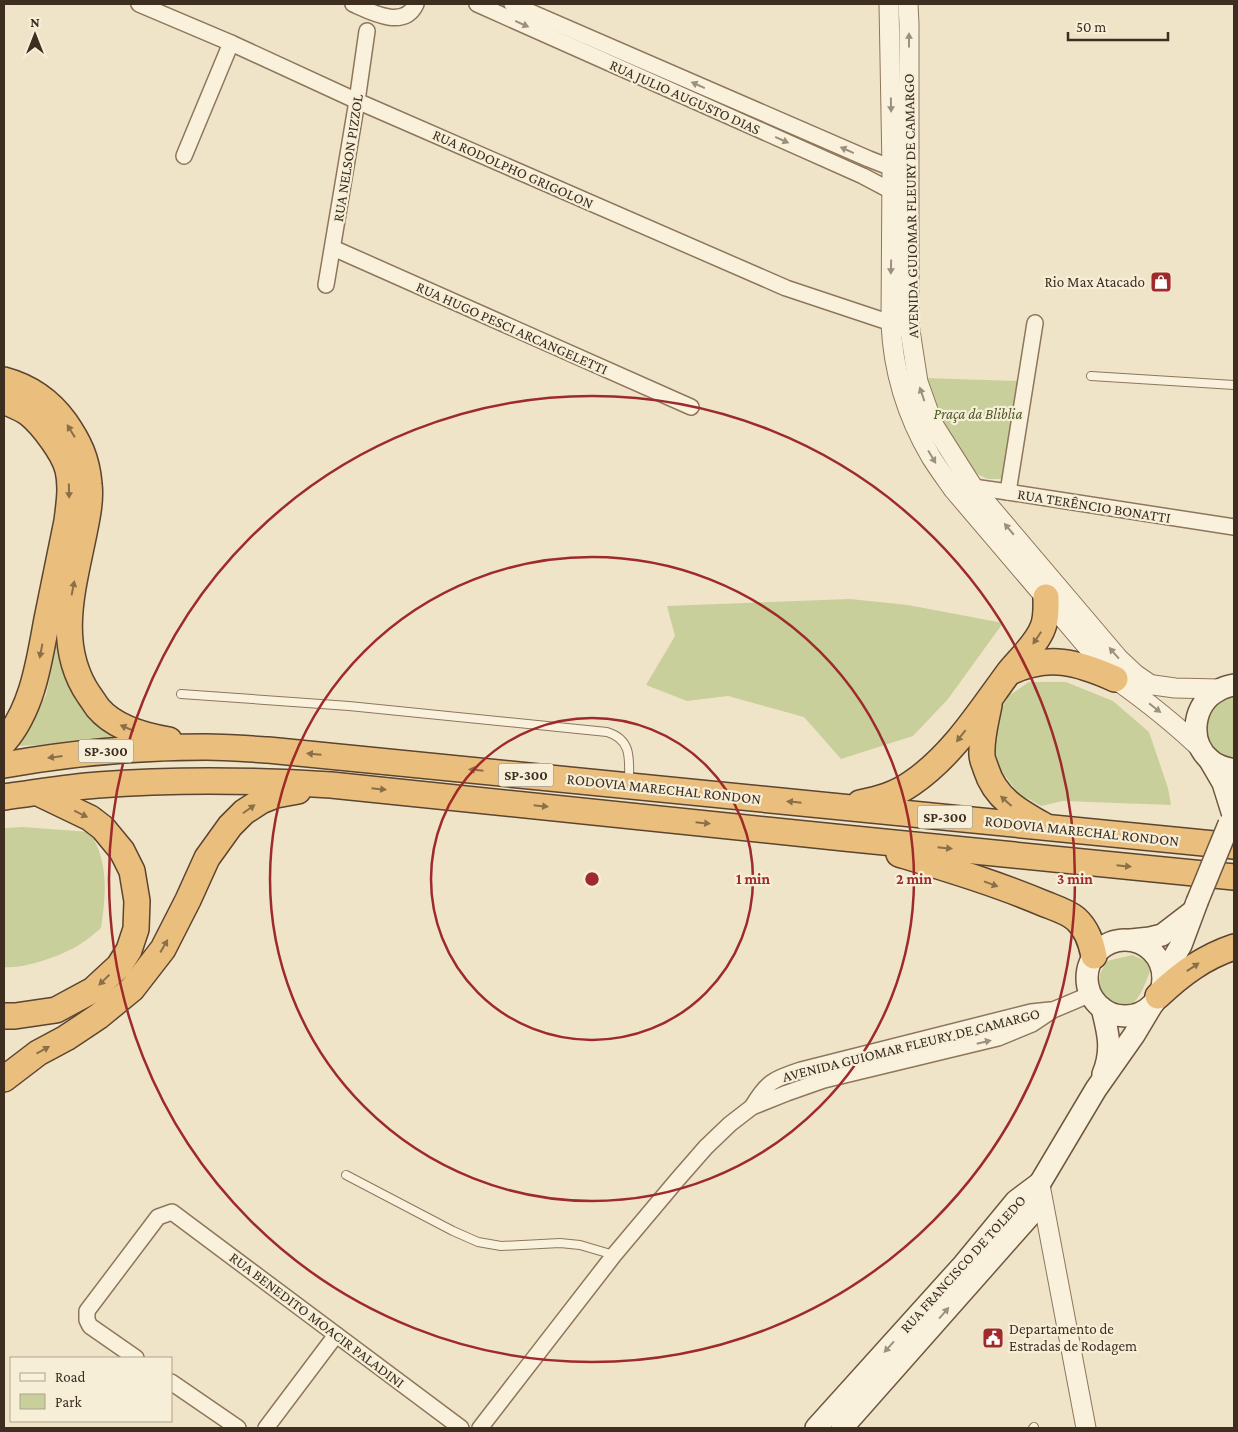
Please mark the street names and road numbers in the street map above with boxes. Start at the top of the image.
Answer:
street label: RUA JULIO AUGUSTO DIAS [607,57,763,138]
street label: AVENIDA GUIOMAR FLEURY DE CAMARGO [901,73,921,339]
street label: RUA NELSON PIZZOL [330,92,366,223]
street label: RUA RODOLPHO GRIGOLON [430,126,596,212]
street label: RUA HUGO PESCI ARCANGELETTI [414,278,610,378]
street label: RUA TERÊNCIO BONATTI [1016,486,1172,526]
road number: SP-300 [78,739,134,762]
road number: SP-300 [498,764,554,786]
street label: RODOVIA MARECHAL RONDON [566,771,762,807]
road number: SP-300 [918,806,972,829]
street label: RODOVIA MARECHAL RONDON [984,813,1180,849]
street label: AVENIDA GUIOMAR FLEURY DE CAMARGO [781,1005,1041,1085]
street label: RUA FRANCISCO DE TOLEDO [897,1192,1029,1336]
street label: RUA BENEDITO MOACIR PALADINI [226,1249,408,1391]

